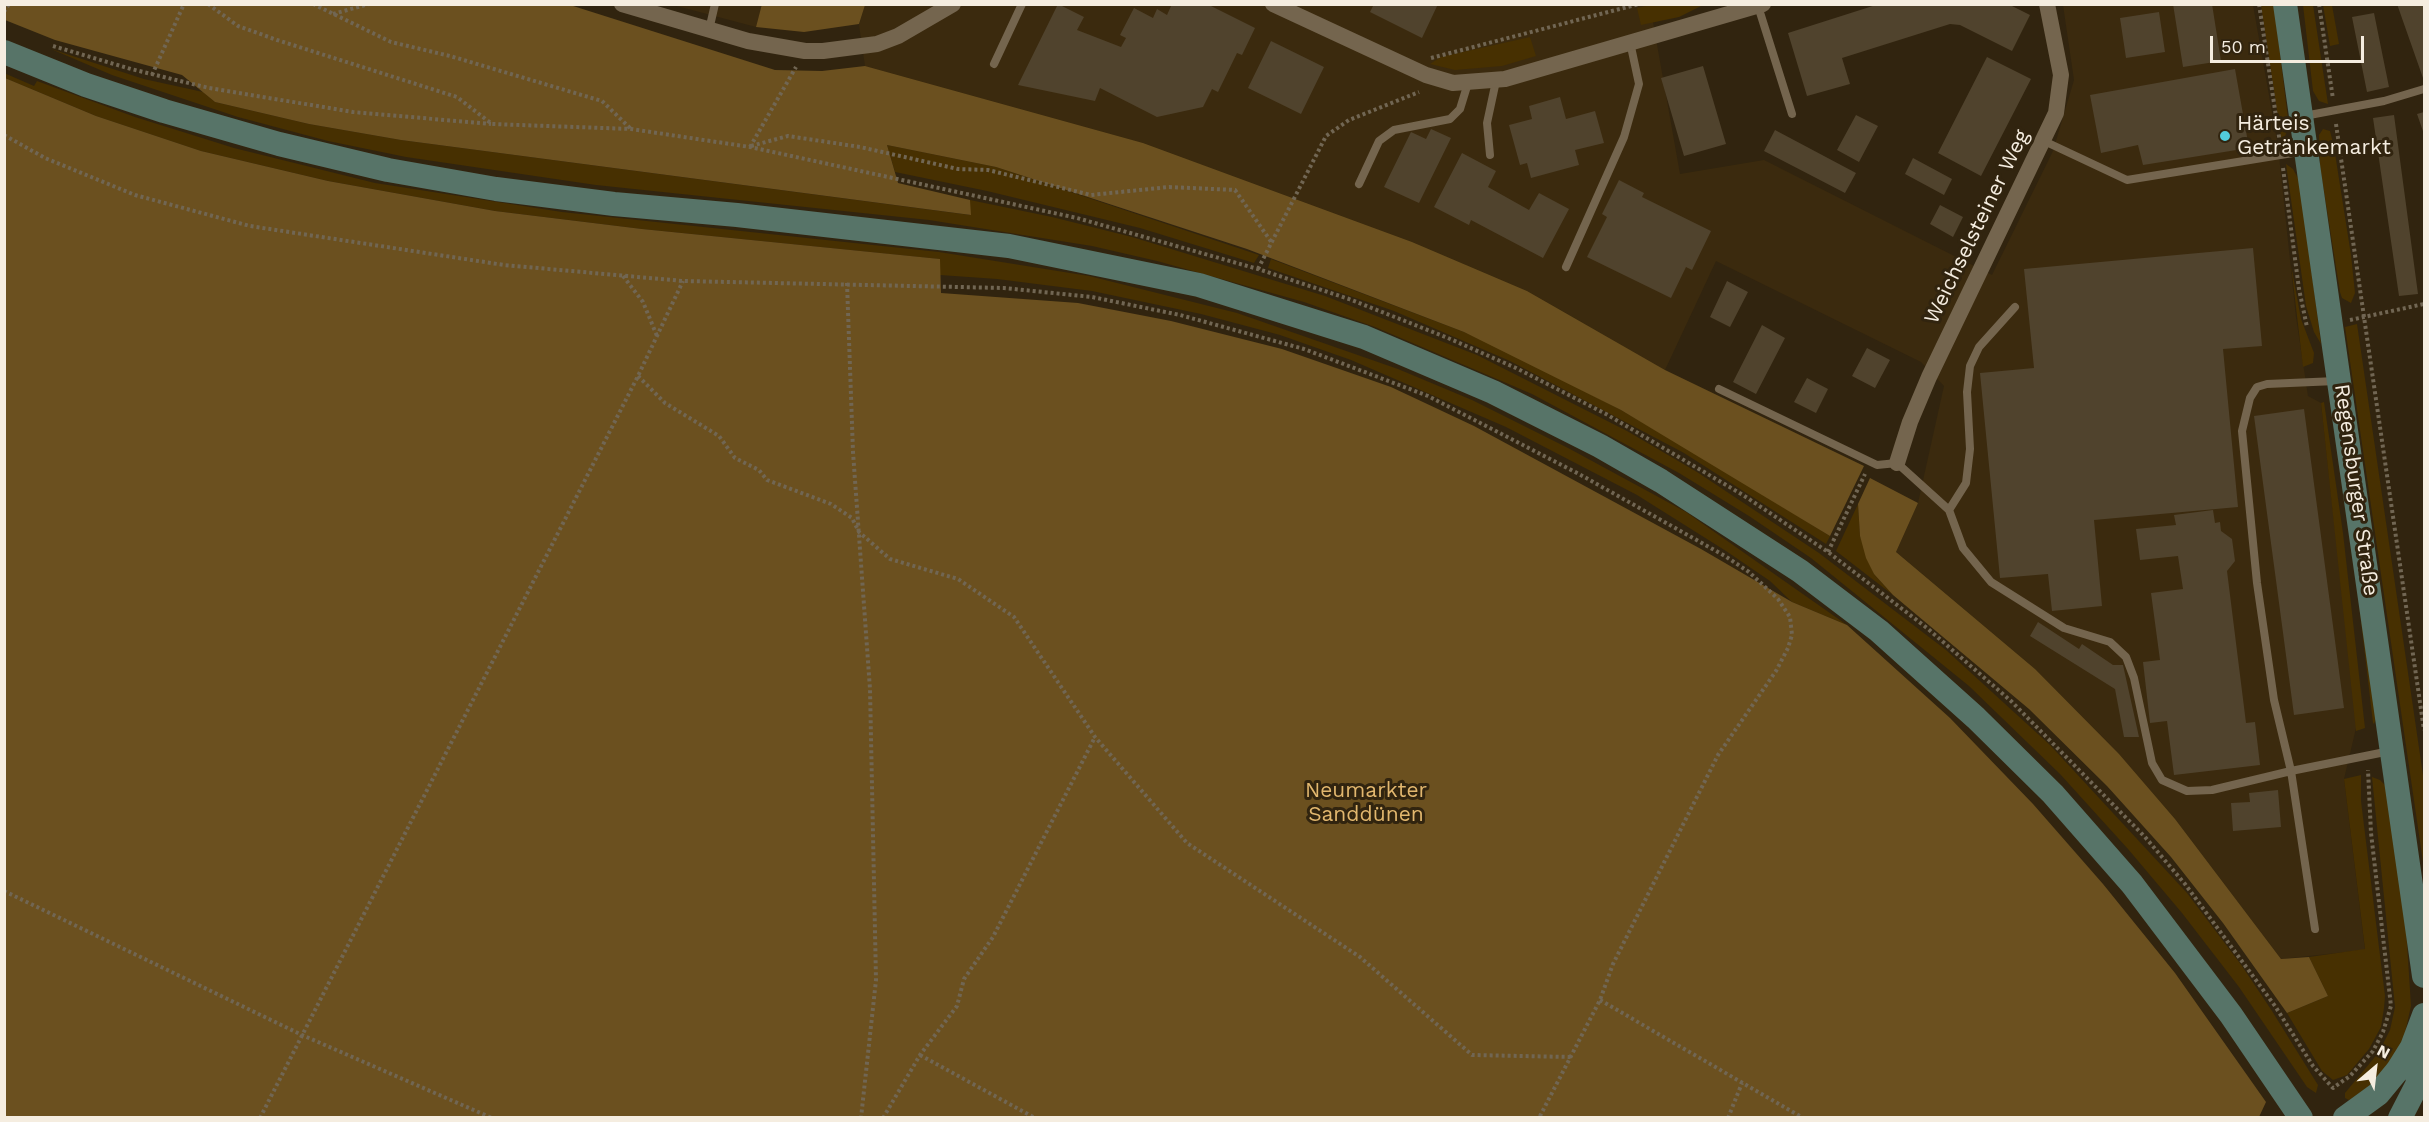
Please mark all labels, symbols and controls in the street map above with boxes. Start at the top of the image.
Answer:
scale bar [2213,24,2368,62]
text: 50 m [2221,36,2266,57]
place label: Härteis Getränkemarkt [2237,111,2391,161]
street label: Weichselsteiner Weg [1919,126,2035,328]
marker: Härteis Getränkemarkt [2218,129,2232,143]
street label: Regensburger Straße [2329,382,2383,598]
park label: Neumarkter Sanddünen [1305,778,1427,828]
north arrow [2345,1038,2405,1098]
text: N [2374,1040,2393,1063]

